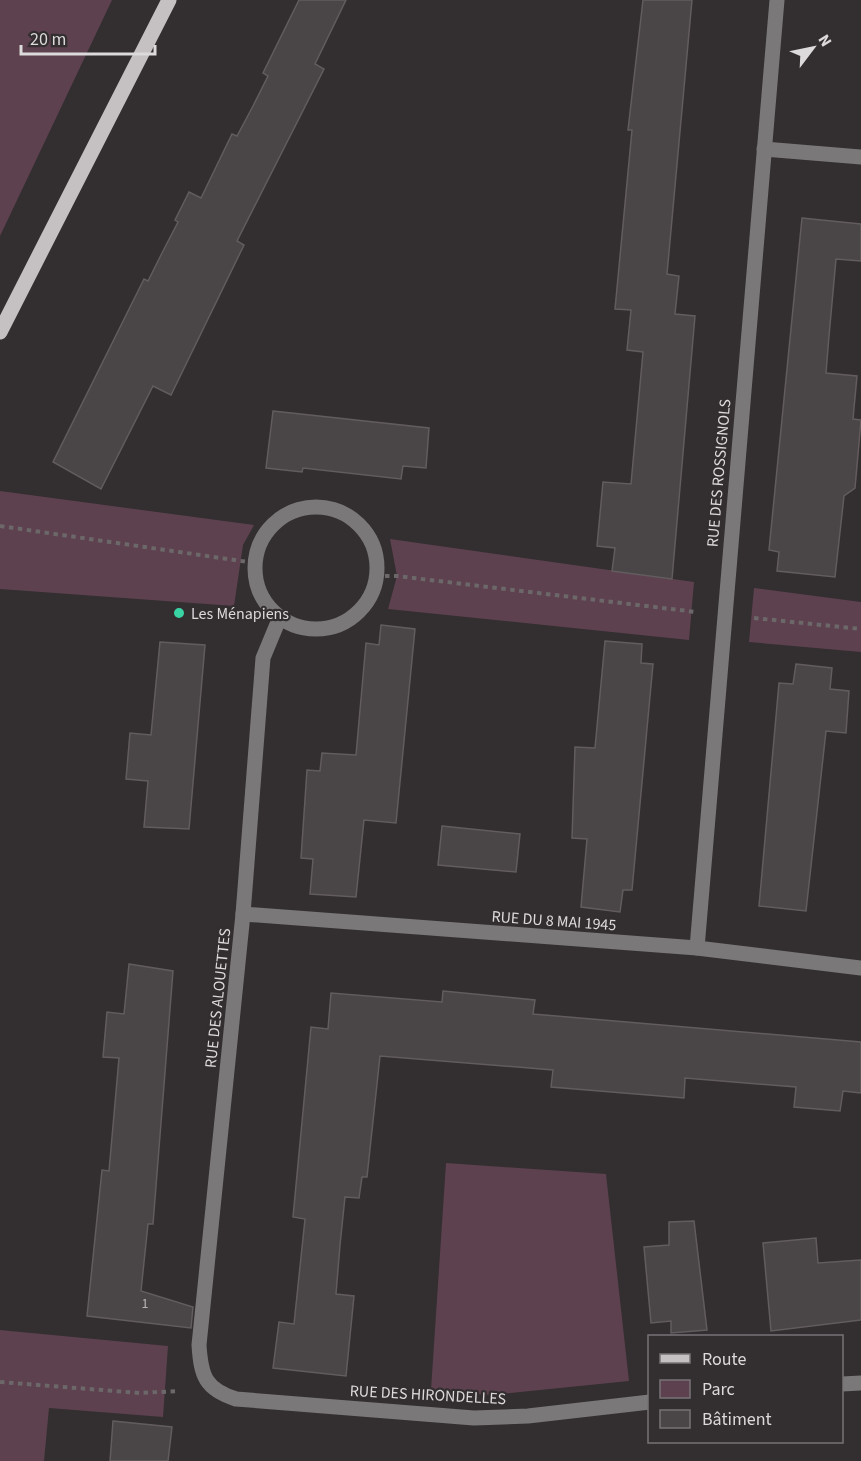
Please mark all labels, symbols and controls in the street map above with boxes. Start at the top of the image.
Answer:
scale bar [21,18,154,56]
north arrow [783,18,843,78]
text: 20 m [30,27,66,52]
text: N [813,30,837,51]
street label: RUE DES ROSSIGNOLS [702,398,736,548]
place label: Les Ménapiens [191,603,289,625]
marker: Les Ménapiens [172,606,186,620]
street label: RUE DU 8 MAI 1945 [491,906,617,936]
street label: RUE DES ALOUETTES [200,927,236,1069]
house number: 1 [142,1294,149,1314]
legend [648,1335,843,1443]
text: Route [702,1347,746,1372]
text: Parc [702,1377,735,1402]
street label: RUE DES HIRONDELLES [349,1380,507,1410]
text: Bâtiment [702,1407,772,1432]

